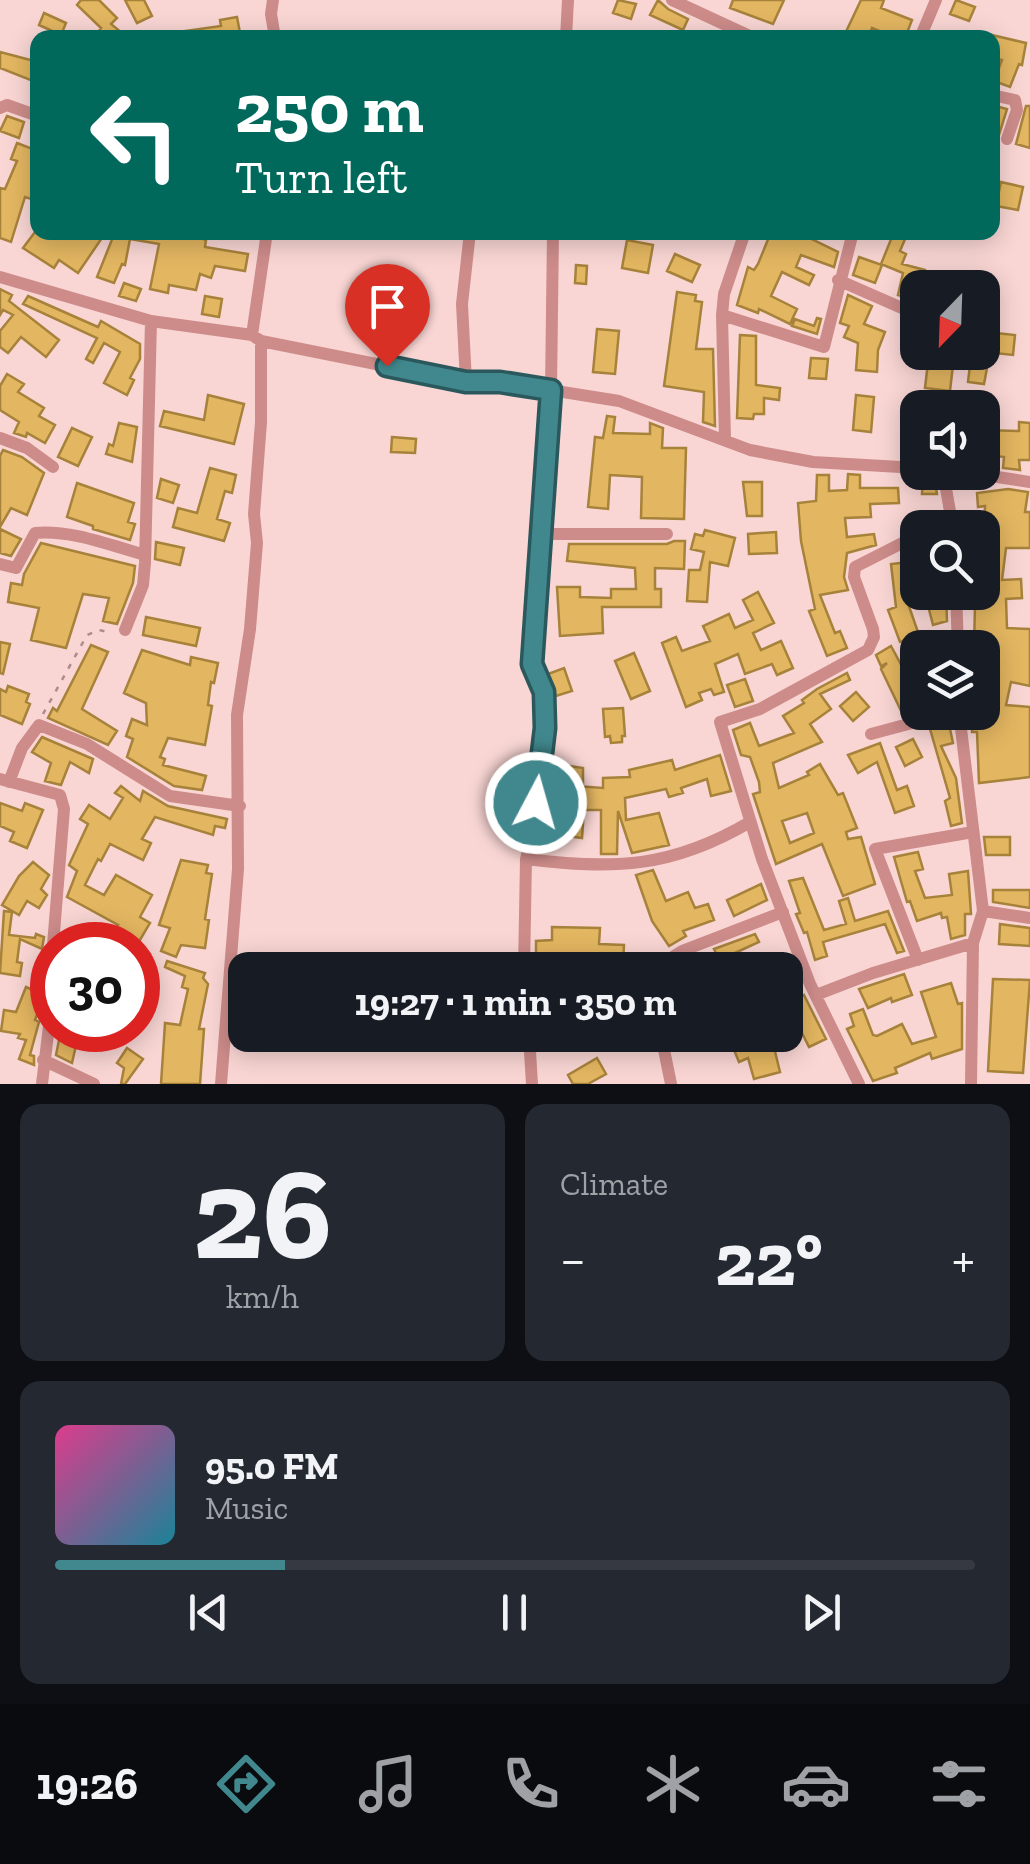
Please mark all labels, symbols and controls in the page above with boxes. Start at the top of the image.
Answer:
text: 250 m [235,66,424,150]
icon: left [70,70,200,200]
text: Turn left [235,151,407,205]
pin [345,264,430,367]
north arrow [900,270,1000,370]
map controls [900,270,1000,730]
icon: arrive [360,279,415,334]
button: sound [900,390,1000,490]
button: search [900,510,1000,610]
button: layers [900,630,1000,730]
position arrow [484,751,588,855]
speed limit sign: 30 [30,922,160,1052]
text: 19:27 · 1 min · 350 m [354,979,677,1025]
text: 26 [193,1135,332,1291]
text: Climate [560,1165,668,1203]
text: 22° [715,1214,823,1304]
text: − [560,1226,586,1292]
text: + [952,1226,975,1292]
text: km/h [226,1278,299,1316]
text: 95.0 FM [205,1443,339,1489]
text: Music [205,1489,288,1527]
icon: previous [181,1585,236,1640]
icon: pause [487,1585,542,1640]
icon: next [794,1585,849,1640]
icon: directions [211,1749,281,1819]
icon: music [353,1749,423,1819]
icon: phone [496,1749,566,1819]
icon: climate [638,1749,708,1819]
icon: car [781,1749,851,1819]
icon: filters [924,1749,994,1819]
text: 19:26 [36,1757,138,1811]

